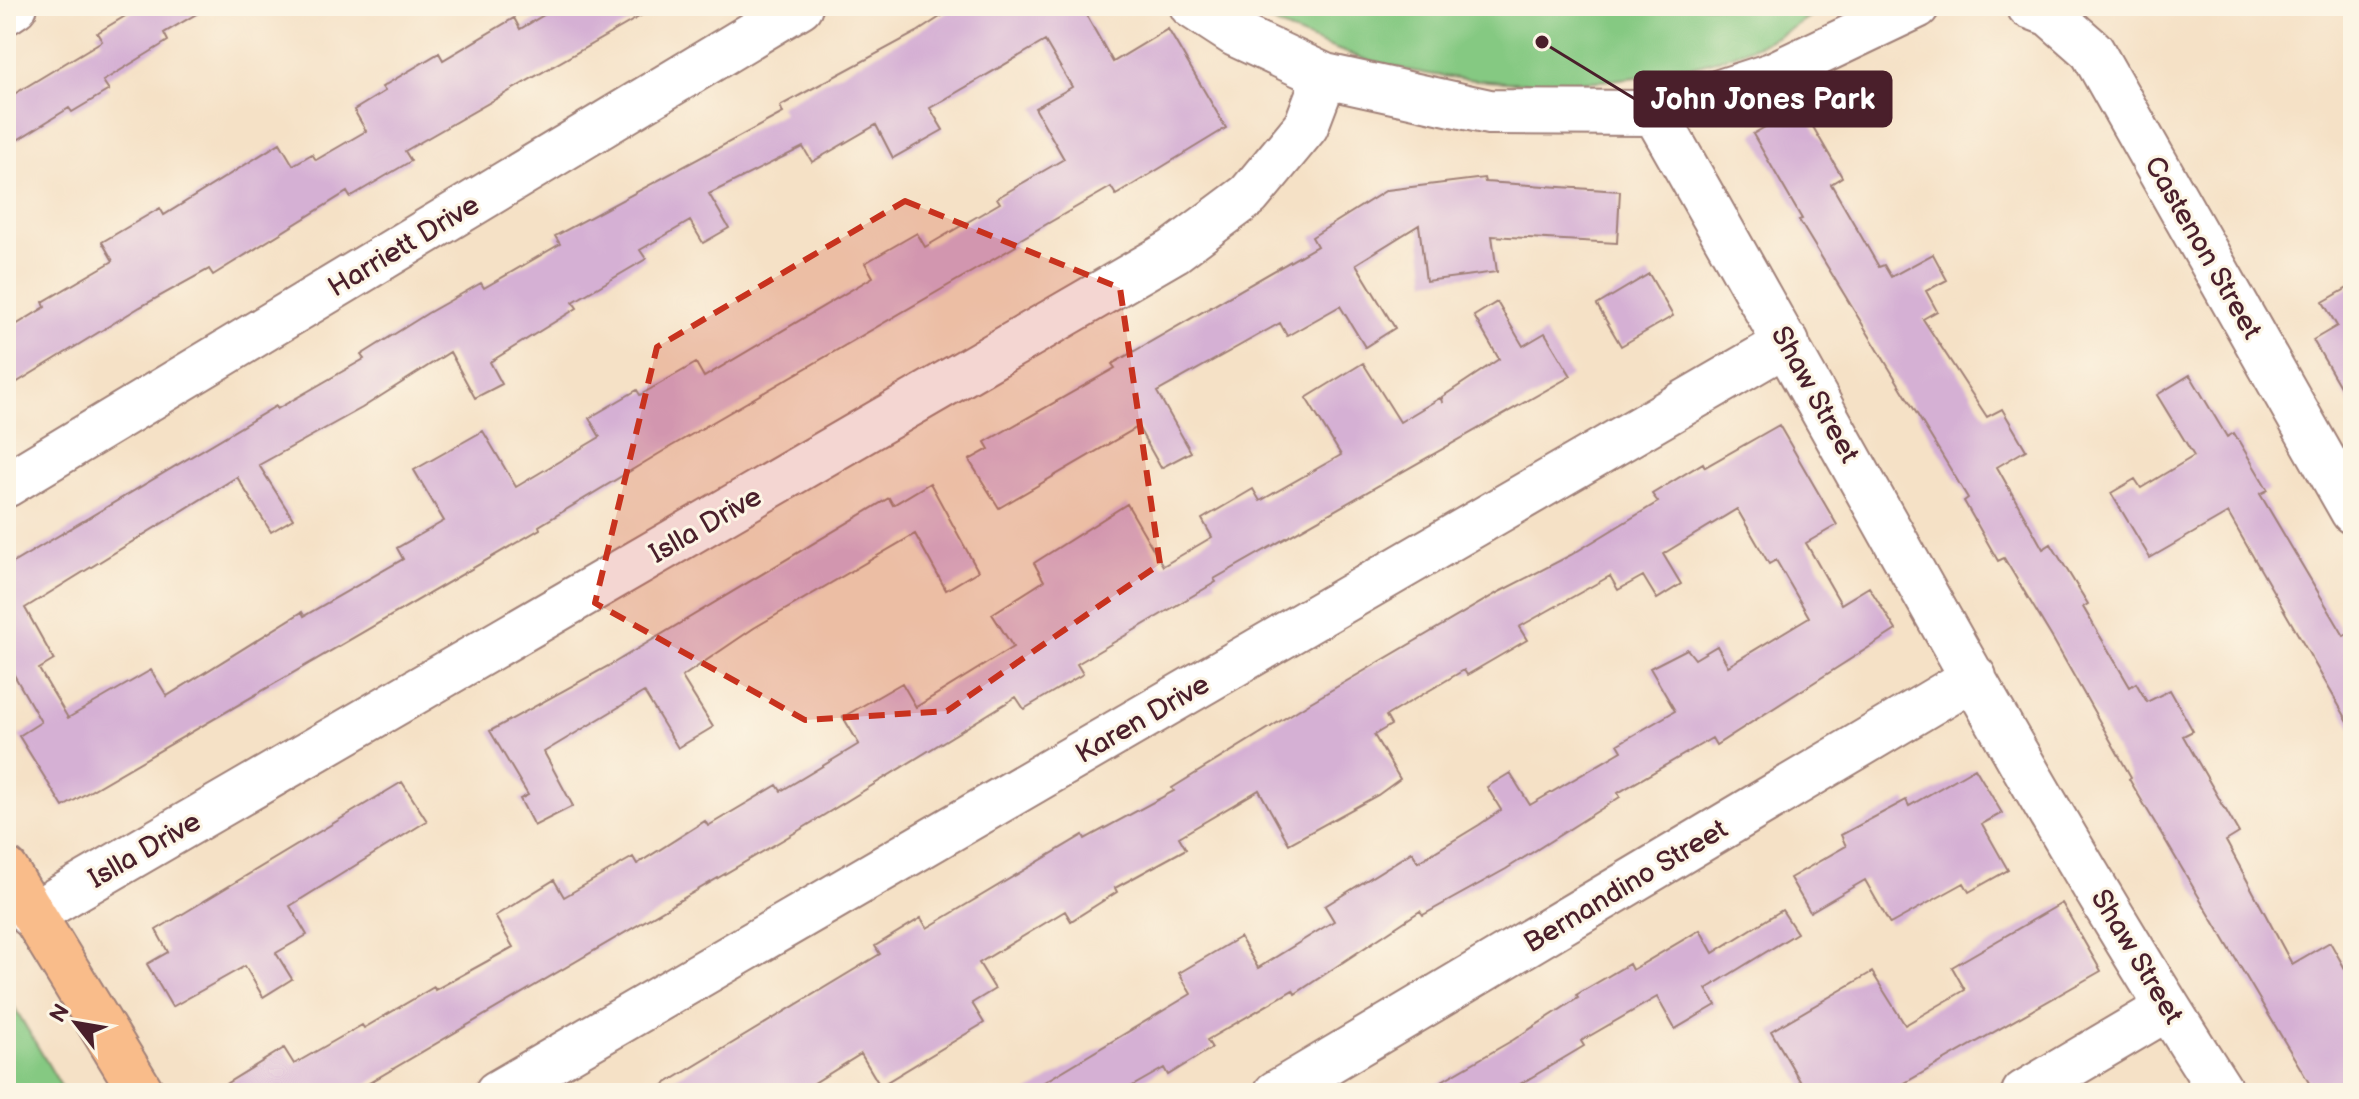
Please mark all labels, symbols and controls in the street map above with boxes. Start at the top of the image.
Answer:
callout: John Jones Park [1635,72,1891,126]
text: John Jones Park [1651,82,1876,118]
street label: Castenon Street [2137,151,2269,345]
street label: Harriett Drive [322,188,485,304]
street label: Shaw Street [1764,321,1866,469]
street label: Islla Drive [644,480,768,571]
street label: Karen Drive [1070,668,1215,771]
street label: Islla Drive [83,805,207,896]
street label: Bernandino Street [1518,812,1734,960]
street label: Shaw Street [2084,884,2190,1030]
north arrow [36,983,116,1063]
text: N [44,999,76,1028]

